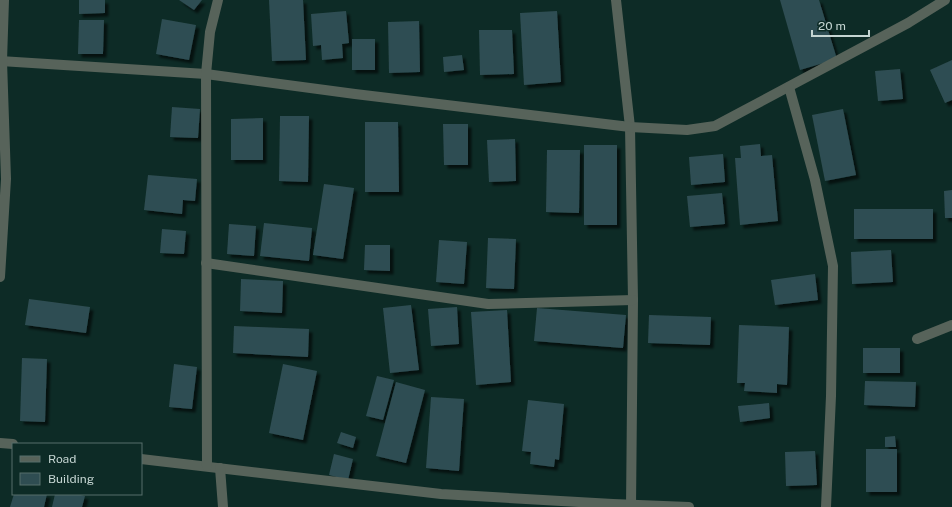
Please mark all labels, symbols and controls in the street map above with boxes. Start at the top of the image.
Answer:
scale bar [812,12,869,38]
text: 20 m [818,19,846,33]
legend [12,443,142,495]
text: Road [48,452,76,466]
text: Building [48,472,94,486]

